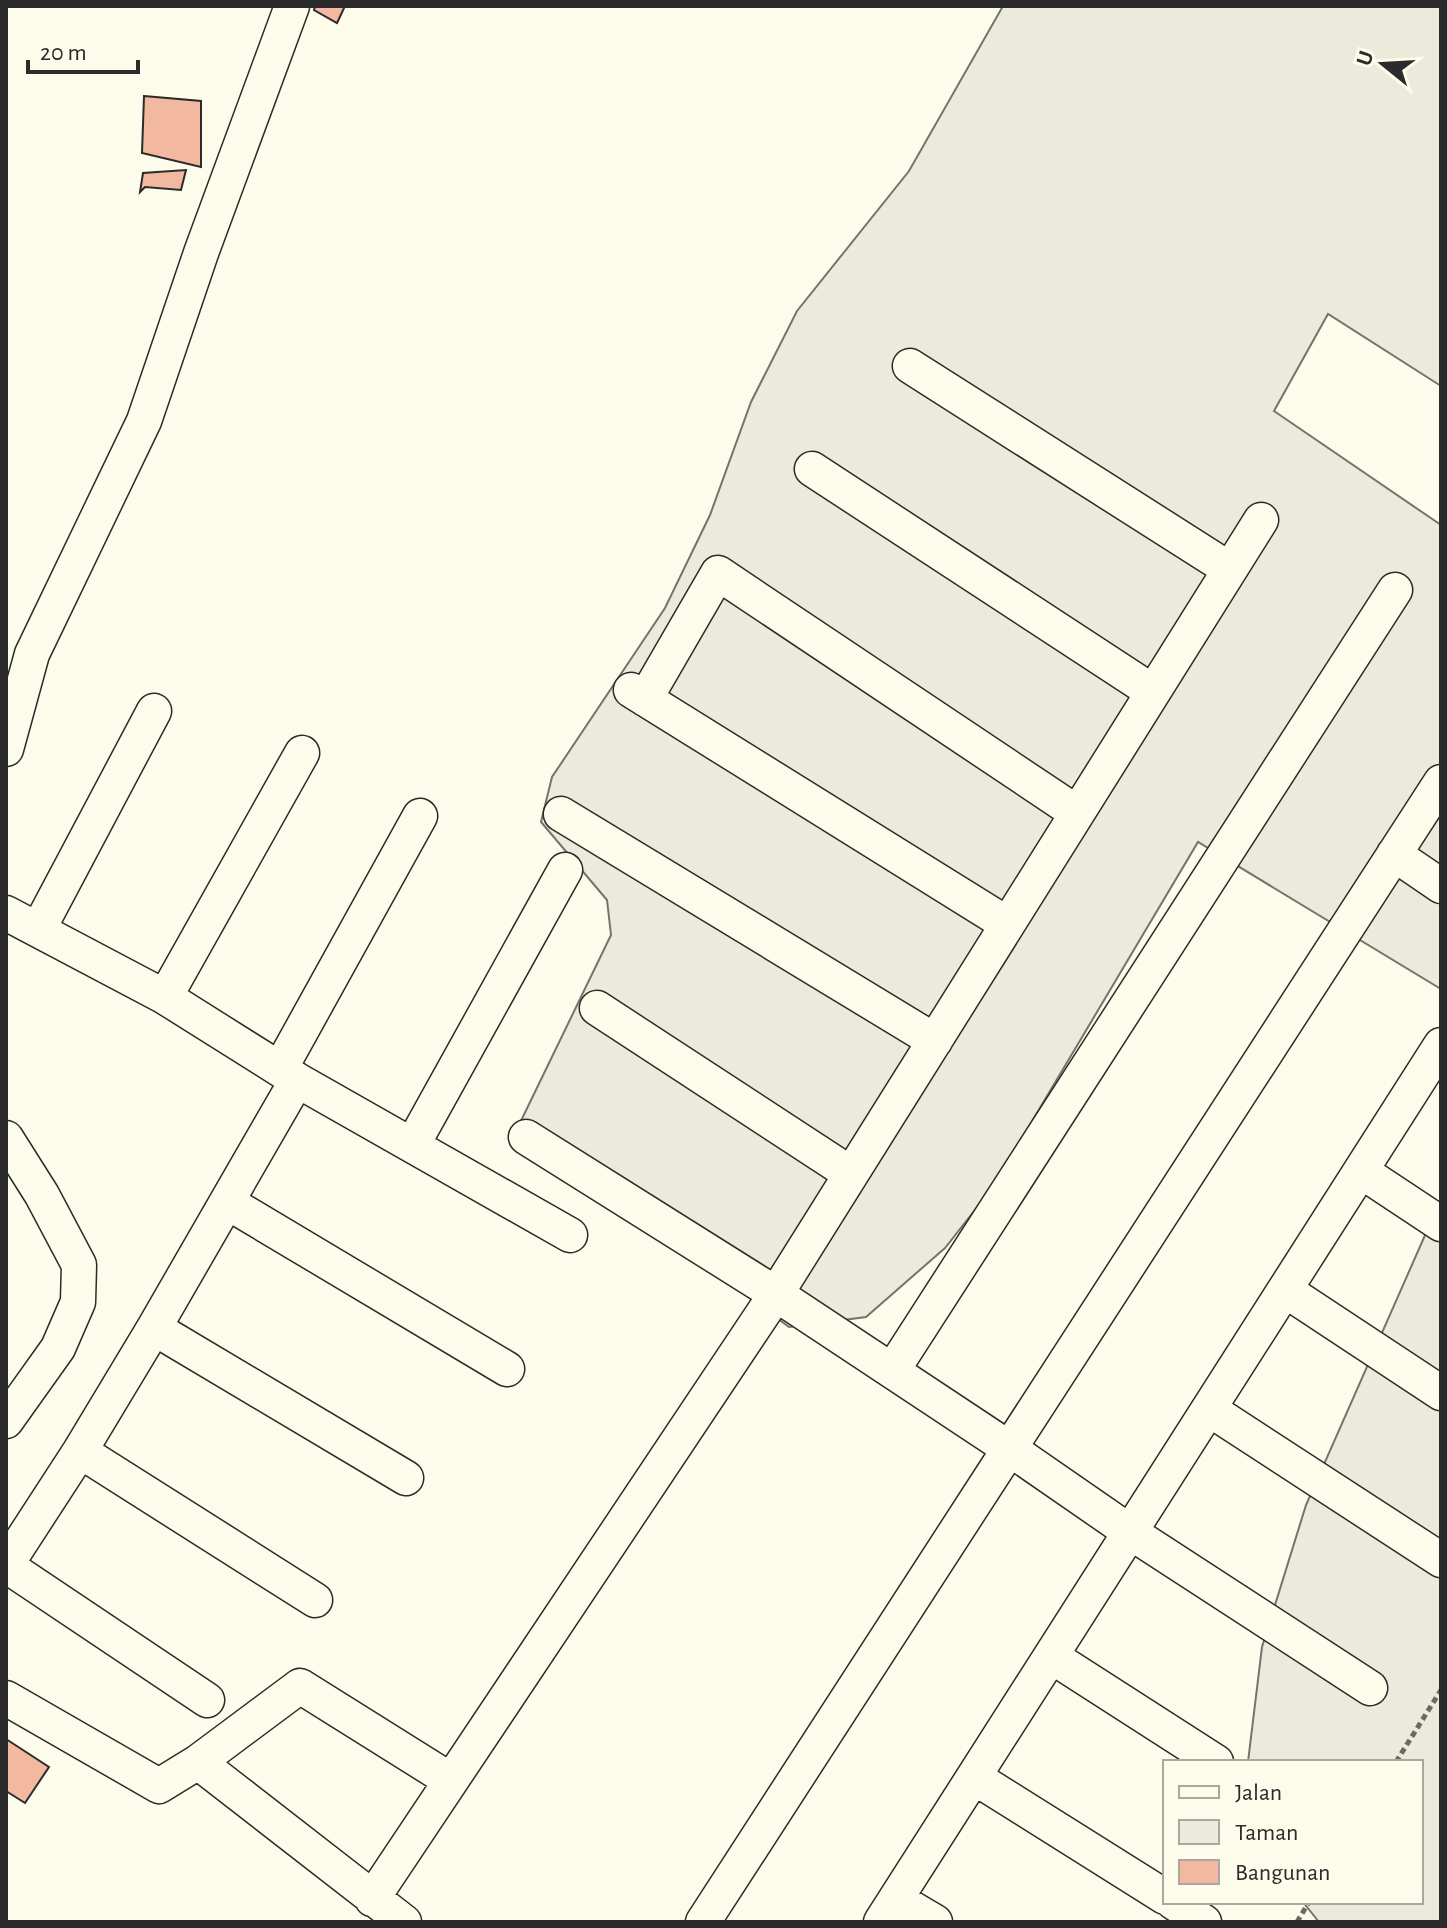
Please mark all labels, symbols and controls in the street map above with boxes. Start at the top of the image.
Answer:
scale bar [28,24,138,74]
north arrow [1343,24,1423,104]
text: 20 m [40,41,87,65]
text: U [1352,48,1378,68]
legend [1163,1760,1423,1904]
text: Jalan [1235,1781,1282,1805]
text: Taman [1235,1821,1298,1845]
text: Bangunan [1235,1861,1330,1885]

